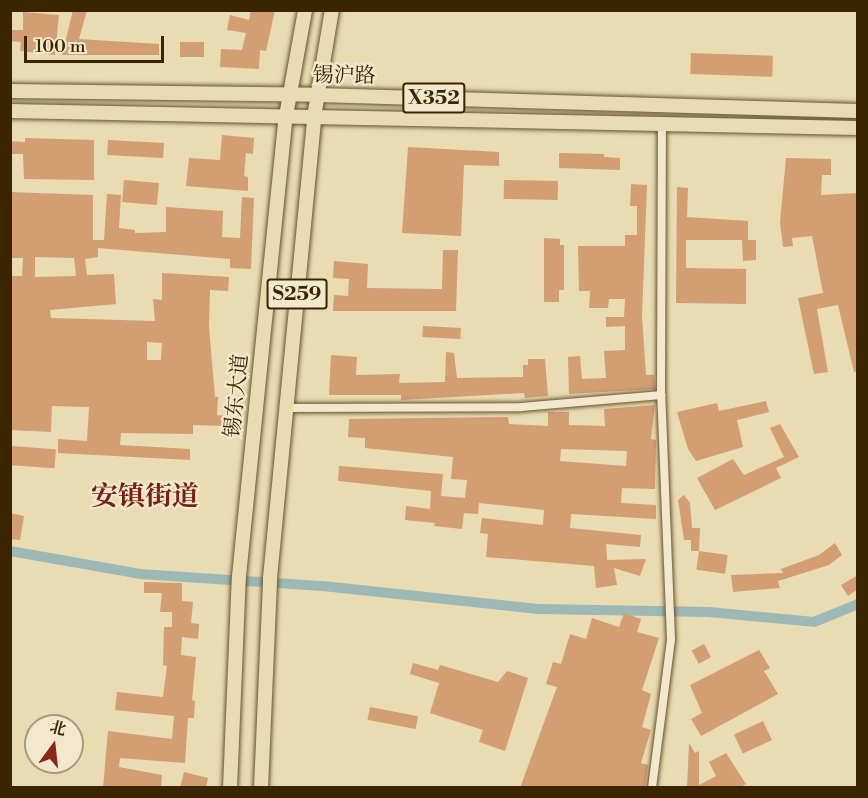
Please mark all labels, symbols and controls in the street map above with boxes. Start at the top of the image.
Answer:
scale bar [27,24,166,62]
text: 100 m [35,35,86,58]
street label: 锡沪路 [312,63,376,89]
road number: X352 [401,81,467,115]
road number: S259 [266,277,328,311]
street label: 锡东大道 [220,353,254,439]
district label: 安镇街道 [91,482,199,514]
north arrow [24,714,84,774]
text: 北 [48,717,68,740]

